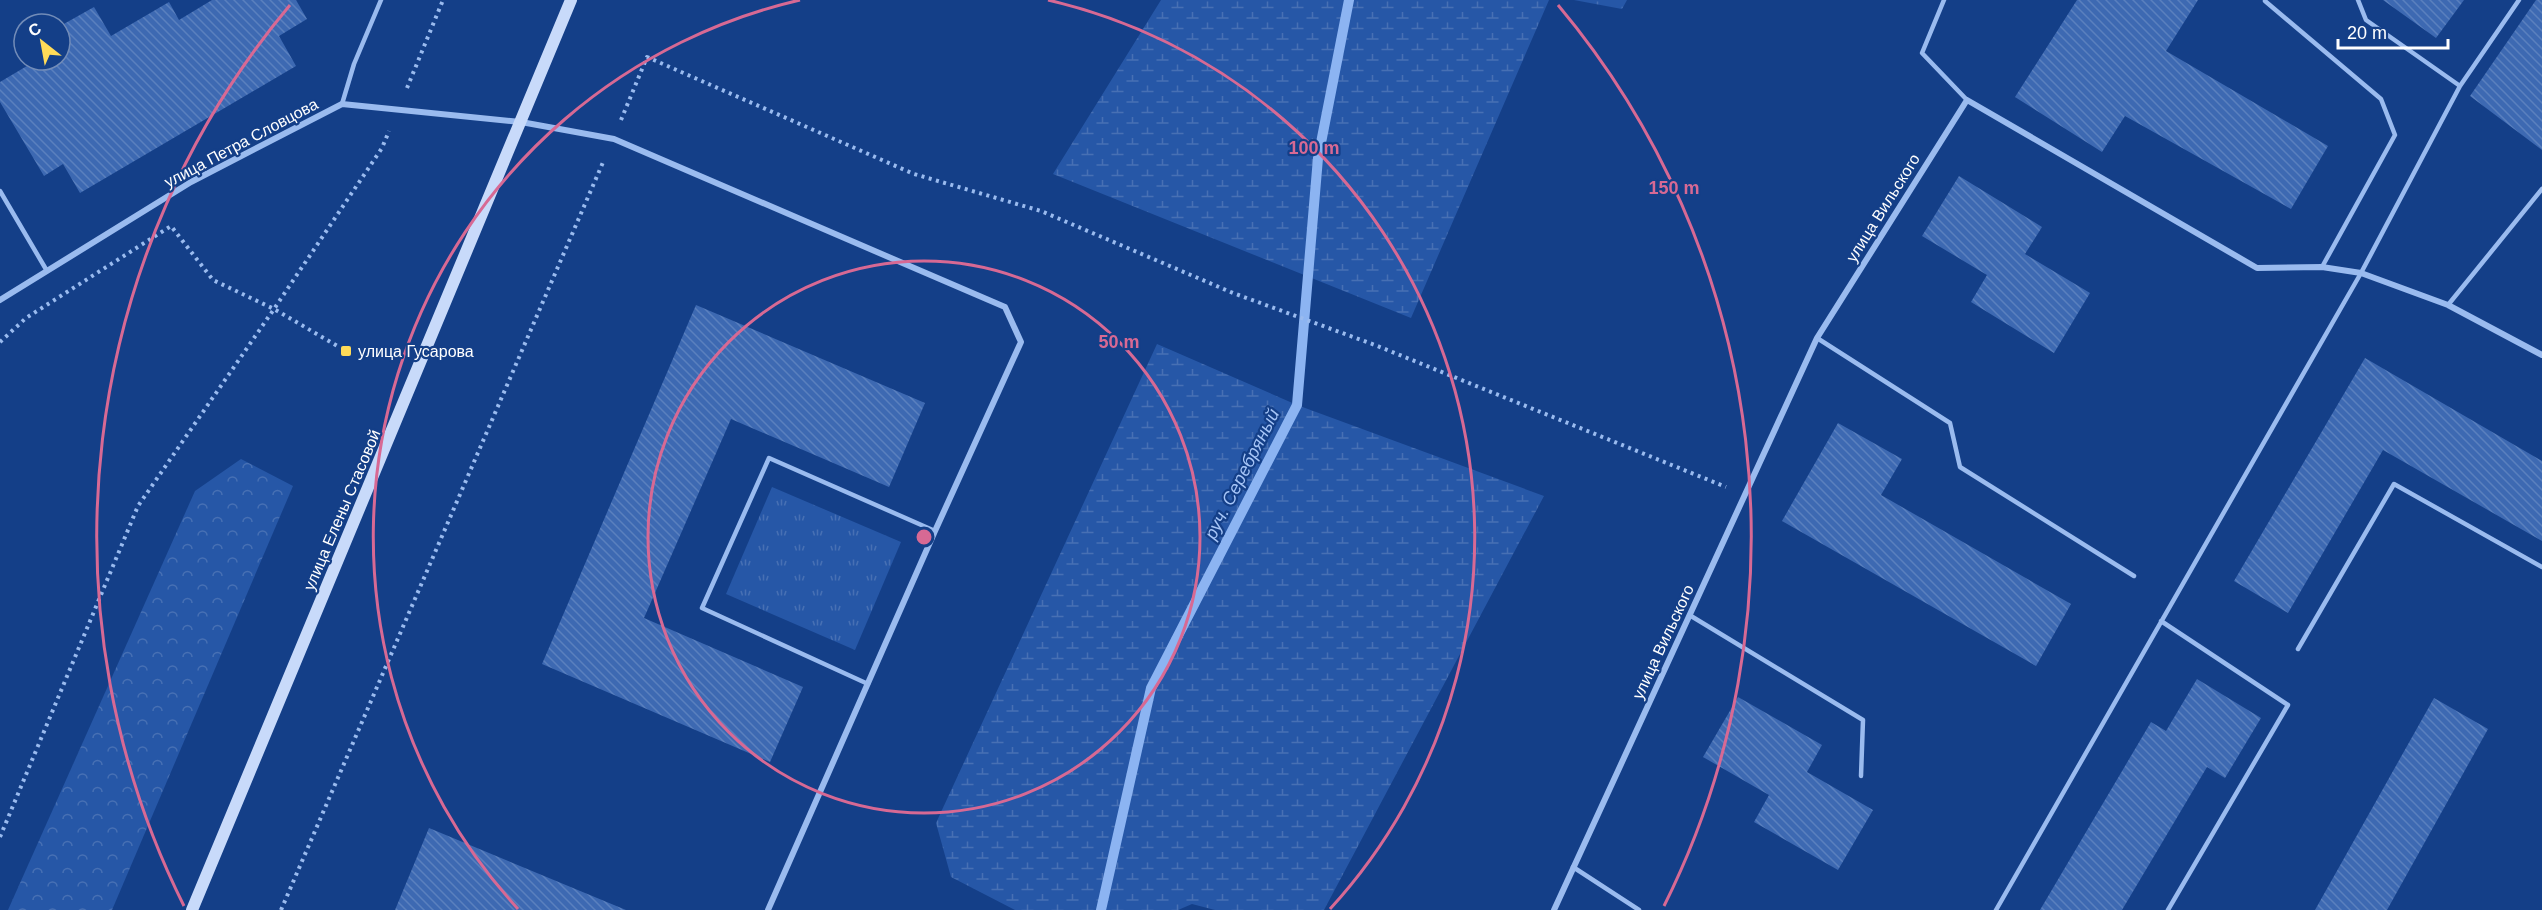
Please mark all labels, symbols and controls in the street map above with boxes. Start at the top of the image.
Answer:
north arrow [12,12,72,72]
scale bar [2338,12,2448,50]
text: С [25,19,44,40]
text: 20 m [2347,23,2387,43]
street label: улица Петра Словцова [161,95,321,191]
text: 100 m [1288,138,1340,158]
street label: улица Вильского [1843,151,1923,265]
text: 150 m [1648,178,1700,198]
text: 50 m [1098,332,1140,352]
place label: улица Гусарова [358,343,474,360]
marker: улица Гусарова [339,344,353,358]
water label: руч. Серебряный [1200,406,1283,543]
street label: улица Елены Стасовой [300,427,384,593]
centre of rings [914,527,934,547]
street label: улица Вильского [1629,582,1697,702]

